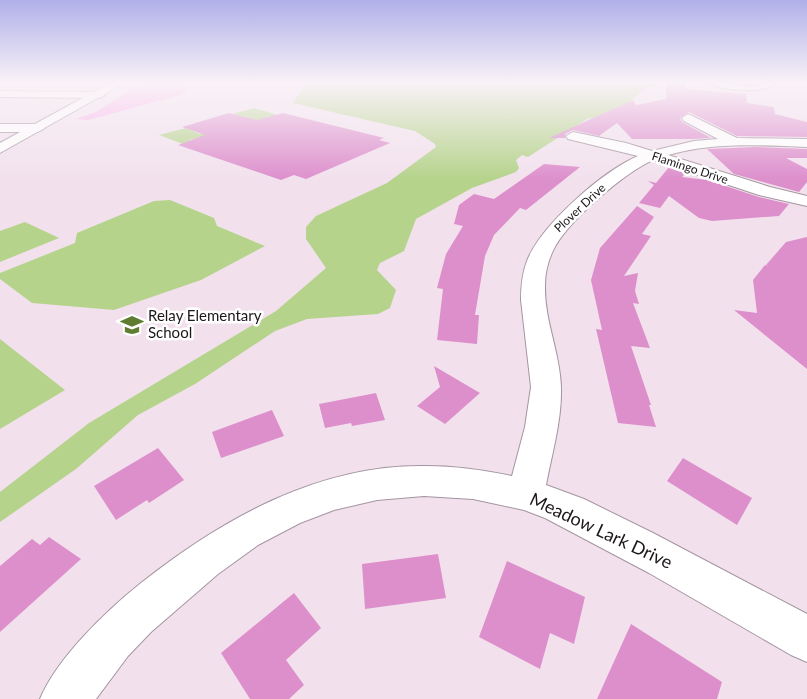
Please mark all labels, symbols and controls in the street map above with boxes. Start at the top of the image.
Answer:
street label: Flamingo Drive [650,148,730,187]
street label: Plover Drive [551,180,608,235]
place label: Relay Elementary School [148,306,262,341]
school or university icon: Relay Elementary School [119,312,145,338]
street label: Meadow Lark Drive [527,487,676,573]

